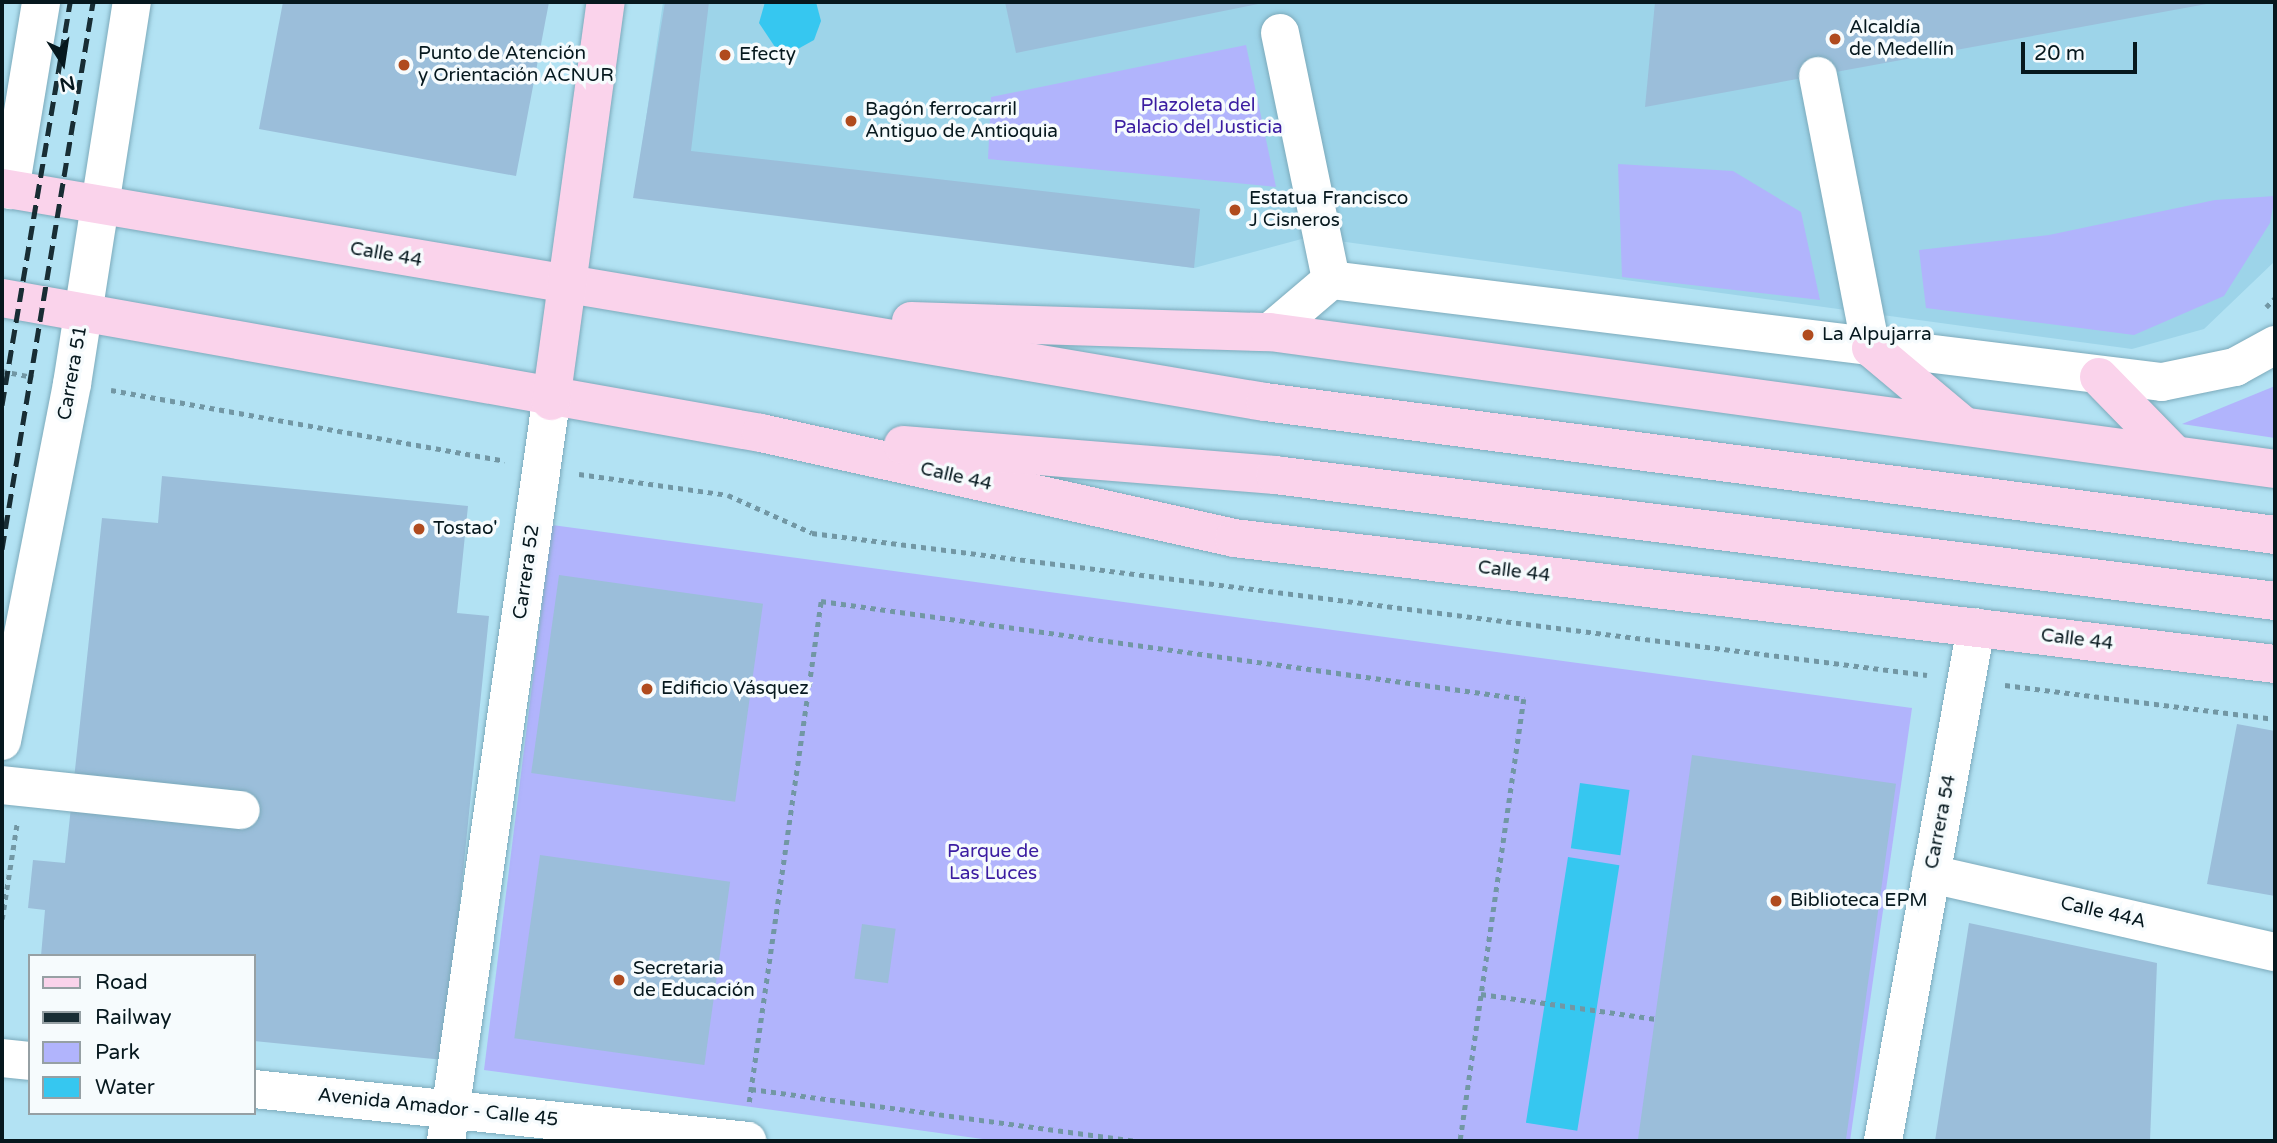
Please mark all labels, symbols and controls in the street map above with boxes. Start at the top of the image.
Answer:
place label: Alcaldía de Medellín [1849,17,1954,61]
north arrow [28,28,98,98]
scale bar [2025,28,2140,72]
marker: Alcaldía de Medellín [1827,31,1843,47]
text: 20 m [2034,41,2085,66]
place label: Punto de Atención y Orientación ACNUR [418,43,614,87]
place label: Efecty [739,44,796,66]
marker: Efecty [717,47,733,63]
marker: Punto de Atención y Orientación ACNUR [396,57,412,73]
text: N [58,71,77,96]
park label: Plazoleta del Palacio del Justicia [1113,95,1283,139]
place label: Bagón ferrocarril Antiguo de Antioquia [865,99,1058,143]
marker: Bagón ferrocarril Antiguo de Antioquia [843,113,859,129]
place label: Estatua Francisco J Cisneros [1249,188,1408,232]
marker: Estatua Francisco J Cisneros [1227,202,1243,218]
street label: Calle 44 [348,237,424,273]
street label: Carrera 51 [53,324,93,422]
place label: La Alpujarra [1822,324,1932,346]
marker: La Alpujarra [1800,327,1816,343]
street label: Calle 44 [918,458,994,496]
place label: Tostao' [433,518,497,540]
marker: Tostao' [411,521,427,537]
street label: Carrera 52 [509,523,545,621]
street label: Calle 44 [1476,556,1552,588]
street label: Calle 44 [2039,624,2115,656]
place label: Edificio Vásquez [661,678,809,700]
marker: Edificio Vásquez [639,681,655,697]
street label: Carrera 54 [1921,773,1961,871]
park label: Parque de Las Luces [947,841,1039,885]
place label: Biblioteca EPM [1790,890,1928,912]
street label: Calle 44A [2058,892,2148,934]
marker: Biblioteca EPM [1768,893,1784,909]
legend [28,954,256,1115]
place label: Secretaria de Educación [633,958,755,1002]
text: Road [95,970,148,995]
marker: Secretaria de Educación [611,972,627,988]
text: Railway [95,1005,172,1030]
text: Park [95,1040,140,1065]
text: Water [95,1075,155,1100]
street label: Avenida Amador - Calle 45 [317,1084,559,1132]

